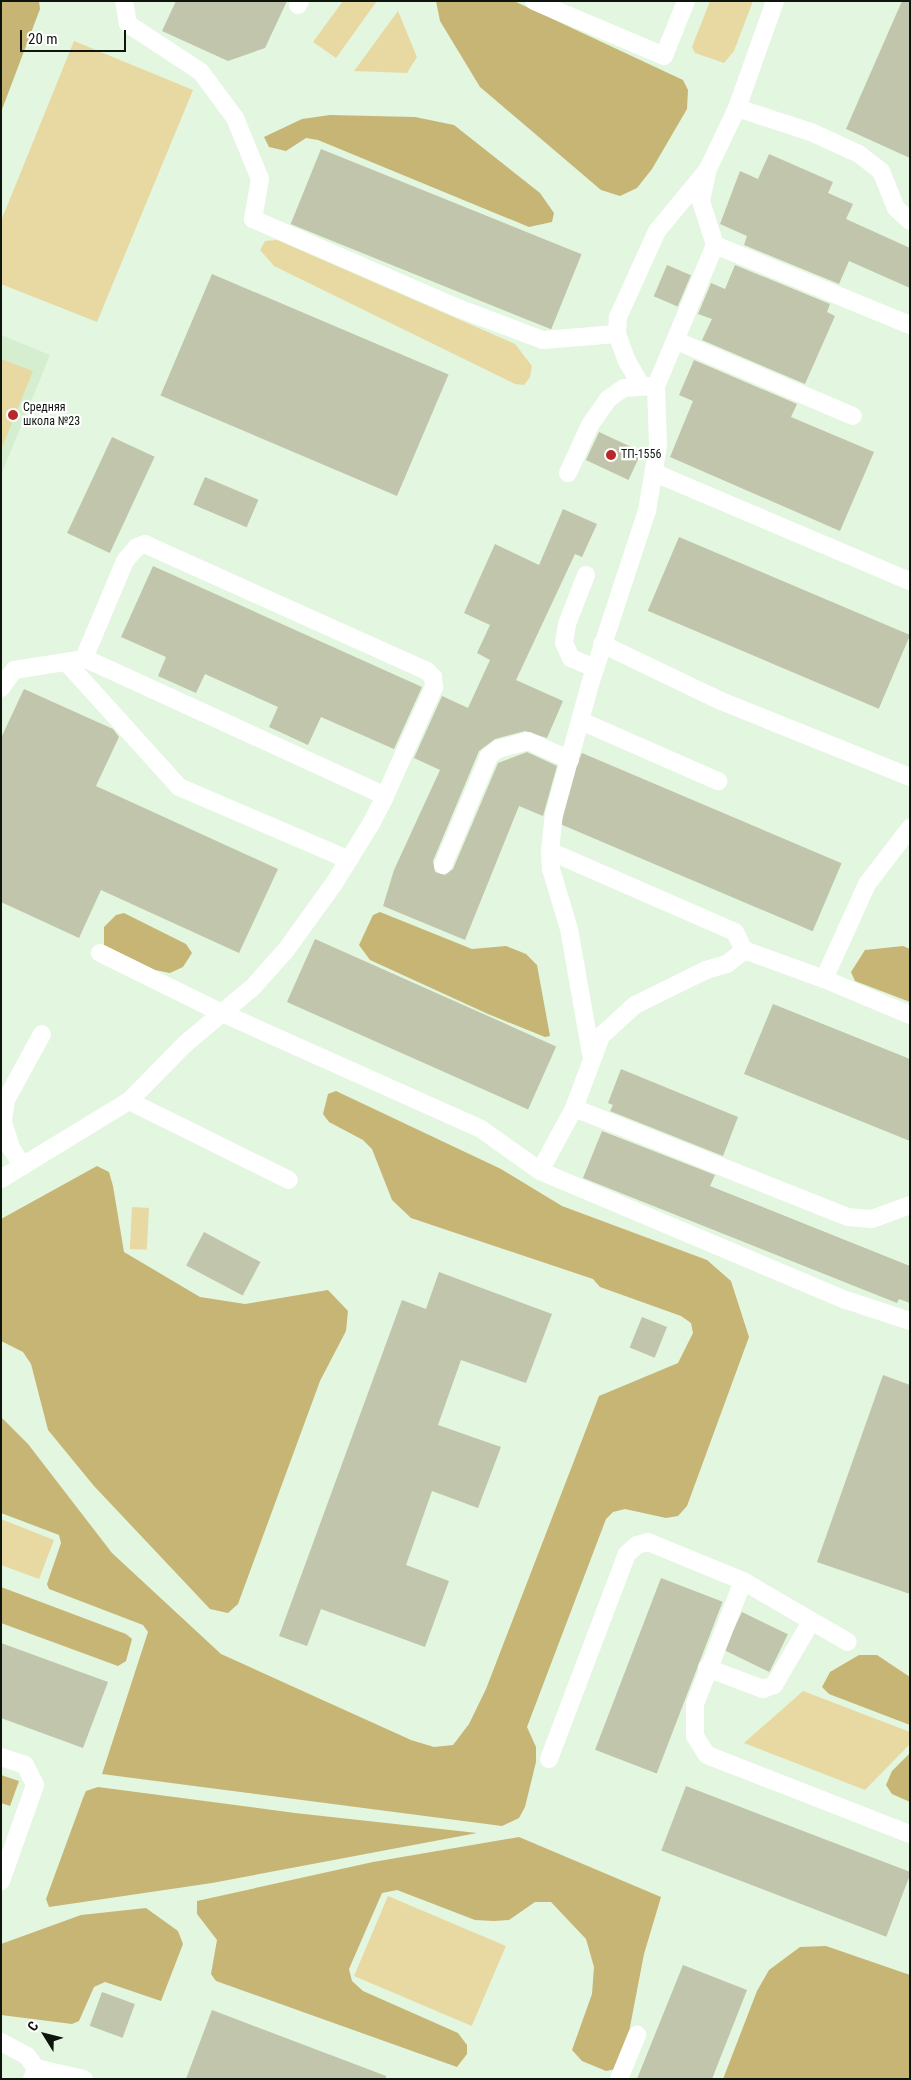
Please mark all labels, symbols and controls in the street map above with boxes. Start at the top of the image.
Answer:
scale bar [22,20,129,52]
text: 20 m [28,30,58,48]
place label: Средняя школа №23 [23,401,80,429]
marker: Средняя школа №23 [7,409,19,421]
place label: ТП-1556 [621,448,661,462]
marker: ТП-1556 [605,449,617,461]
north arrow [20,2010,70,2060]
text: С [24,2018,42,2034]

